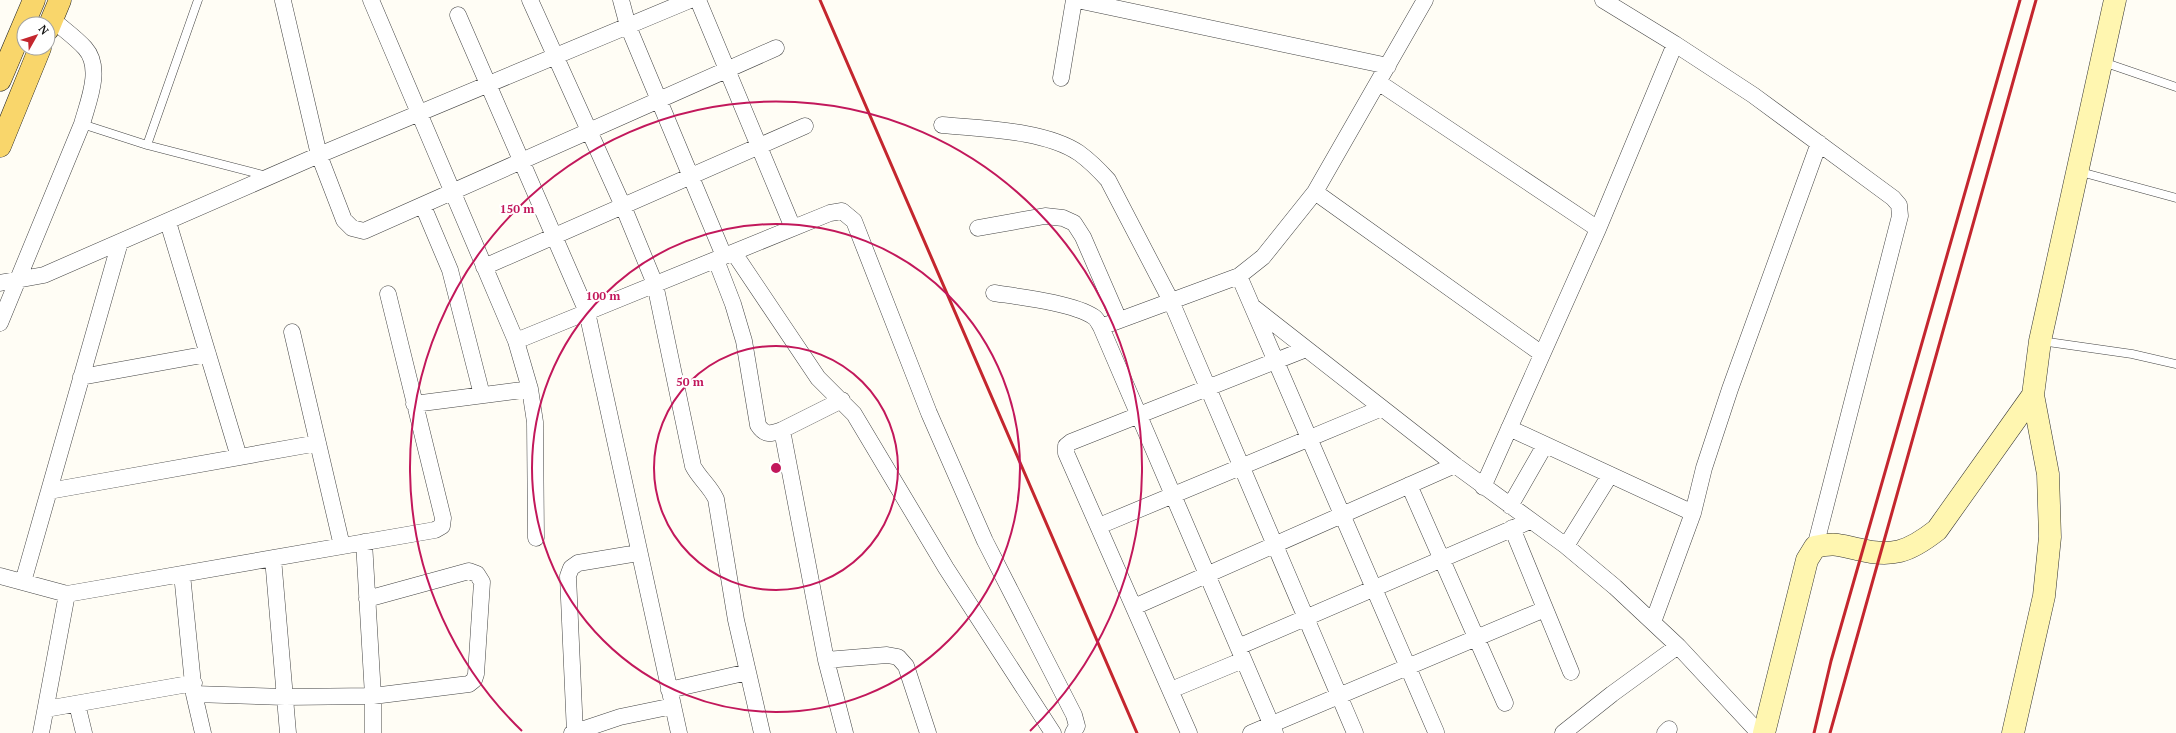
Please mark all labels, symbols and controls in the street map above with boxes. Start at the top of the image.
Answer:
north arrow [16,16,56,56]
text: N [36,22,52,38]
text: 150 m [500,201,534,216]
text: 100 m [586,288,620,303]
text: 50 m [676,374,704,389]
centre of rings [769,461,783,475]

